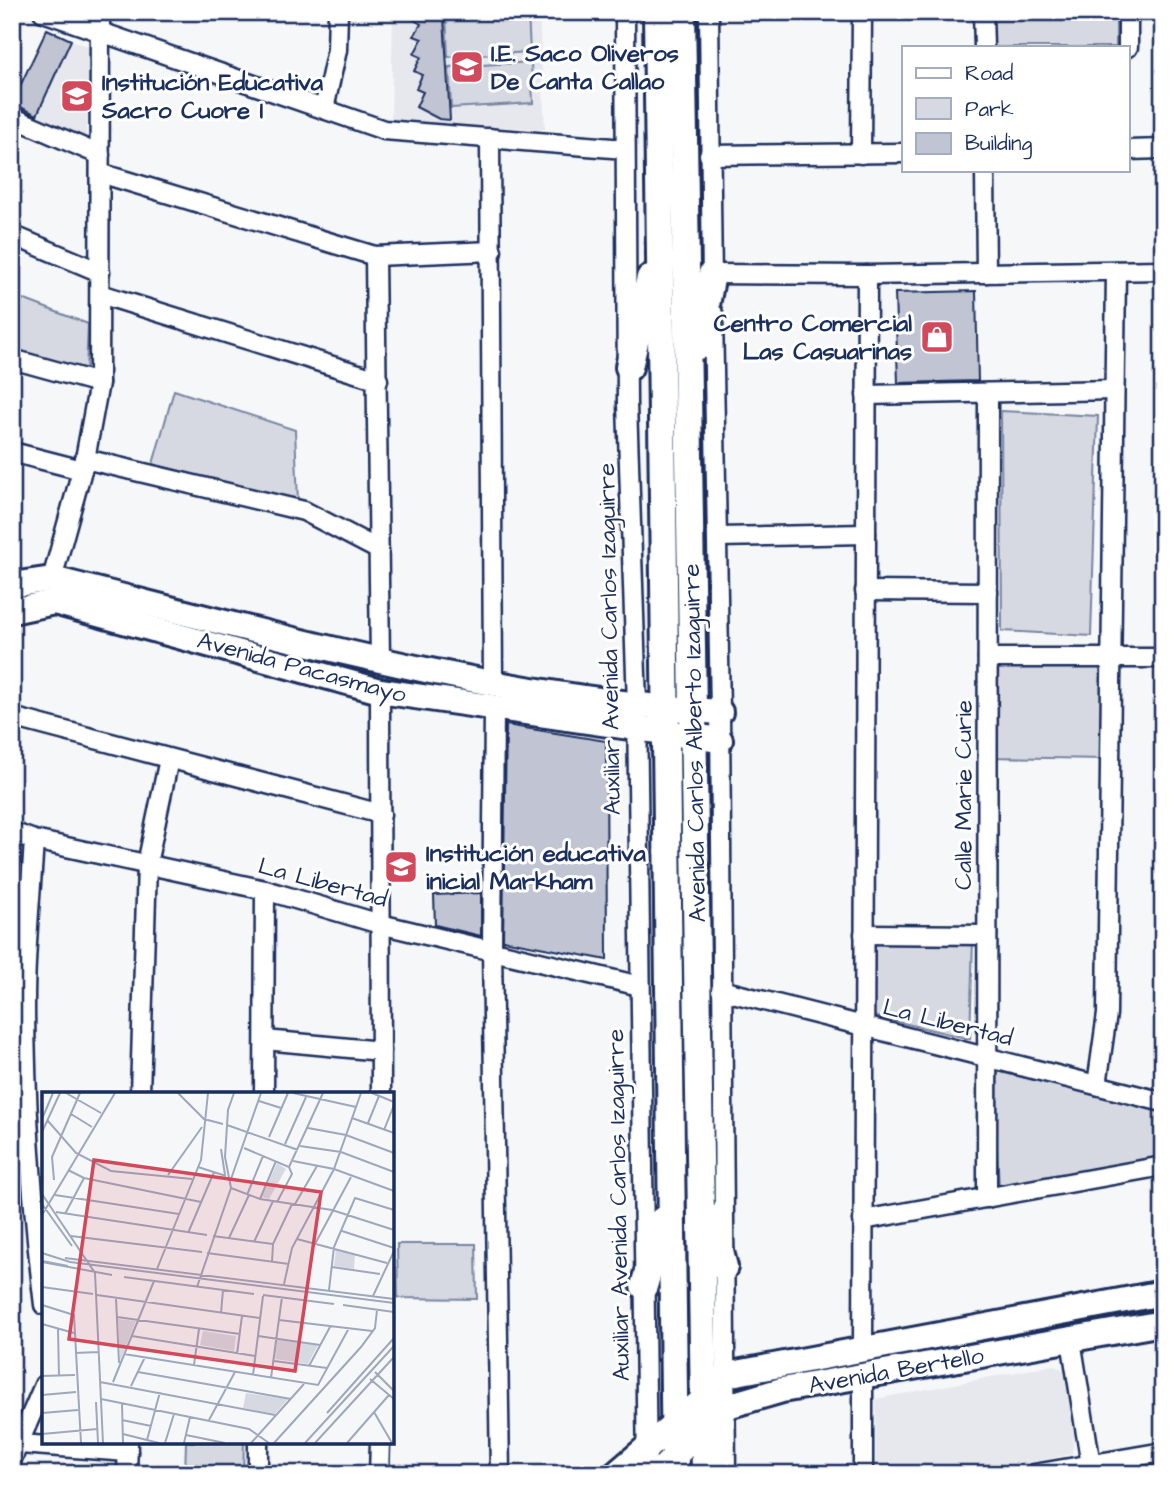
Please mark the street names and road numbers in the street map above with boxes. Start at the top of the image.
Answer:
street label: Auxiliar Avenida Carlos Izaguirre [590,463,631,815]
street label: Avenida Carlos Alberto Izaguirre [675,563,716,923]
street label: Avenida Pacasmayo [193,624,410,713]
street label: Calle Marie Curie [947,700,981,890]
street label: La Libertad [254,849,391,917]
street label: La Libertad [879,990,1016,1056]
street label: Auxiliar Avenida Carlos Izaguirre [599,1029,640,1381]
street label: Avenida Bertello [806,1339,987,1403]

